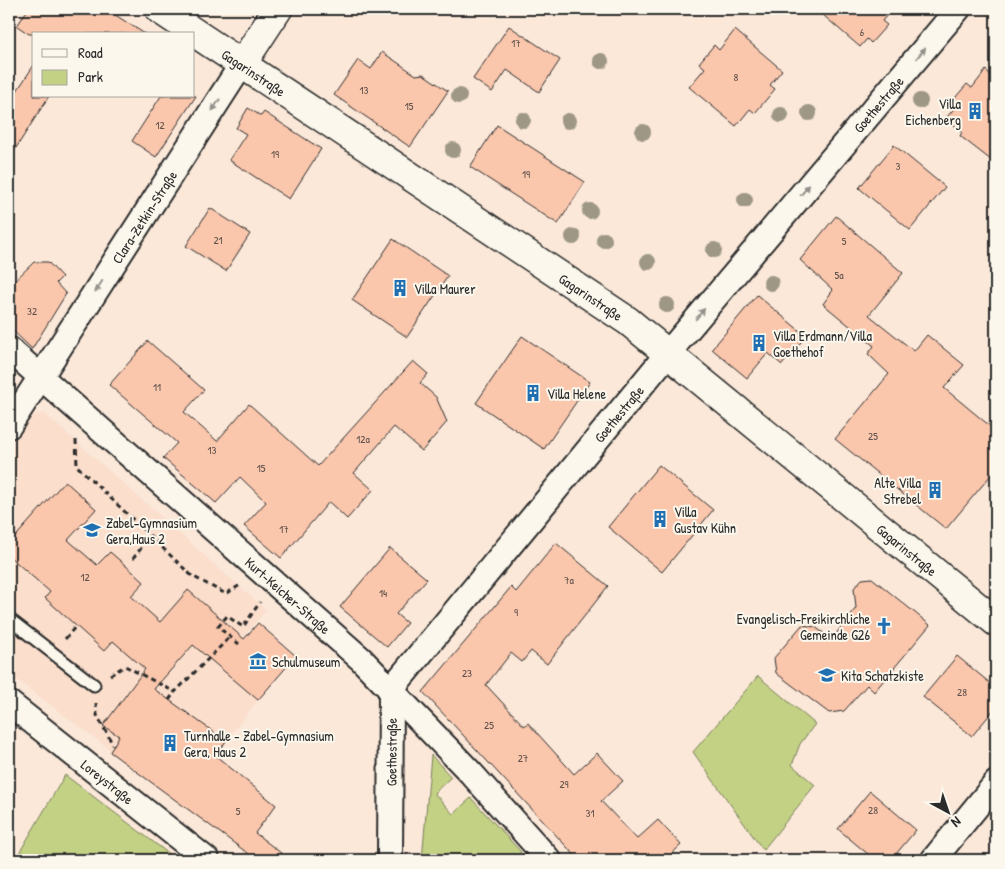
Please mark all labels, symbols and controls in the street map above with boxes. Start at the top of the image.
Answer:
house number: 6 [860,25,865,39]
legend [32,32,195,98]
house number: 17 [511,36,521,50]
text: Road [78,42,103,63]
street label: Gagarinstraße [218,44,290,100]
one-way arrow [915,46,926,59]
text: Park [78,66,103,87]
house number: 8 [734,70,739,84]
street label: Goethestraße [849,71,908,136]
house number: 13 [360,83,369,97]
place label: Villa Eichenberg [906,94,962,130]
one-way arrow [211,98,220,111]
house number: 15 [405,99,414,113]
building icon: Villa Eichenberg [965,101,985,121]
house number: 12 [155,118,165,132]
house number: 19 [271,147,279,161]
house number: 3 [896,159,901,173]
street label: Clara-Zetkin-Straße [107,166,181,267]
house number: 19 [522,167,530,181]
one-way arrow [799,184,810,197]
house number: 21 [213,233,223,247]
house number: 5 [842,234,847,248]
street label: Gagarinstraße [555,268,627,325]
house number: 5a [835,268,844,282]
building icon: Villa Maurer [390,278,410,298]
one-way arrow [95,279,104,292]
place label: Villa Maurer [414,279,476,298]
house number: 32 [27,304,37,318]
one-way arrow [694,309,706,321]
place label: Villa Erdmann/Villa Goethehof [773,326,872,361]
building icon: Villa Erdmann/Villa Goethehof [749,333,769,353]
house number: 11 [153,380,161,394]
street label: Goethestraße [589,381,648,446]
building icon: Villa Helene [523,383,543,403]
place label: Villa Helene [547,384,606,403]
house number: 25 [868,429,878,443]
house number: 12a [356,432,370,446]
house number: 13 [208,443,217,457]
house number: 15 [257,461,266,475]
place label: Alte Villa Strebel [874,473,921,508]
building icon: Alte Villa Strebel [925,480,945,500]
place label: Villa Gustav Kühn [674,502,736,537]
building icon: Villa Gustav Kühn [650,509,670,529]
place label: Zabel-Gymnasium Gera,Haus 2 [106,513,197,548]
street label: Gagarinstraße [873,519,942,580]
school or university icon: Zabel-Gymnasium Gera,Haus 2 [82,520,102,540]
house number: 17 [279,522,289,536]
street label: Kurt-Keicher-Straße [241,552,335,638]
house number: 12 [80,570,90,584]
house number: 7a [564,573,575,587]
house number: 14 [379,586,387,600]
house number: 9 [514,605,518,619]
place label: Evangelisch-Freikirchliche Gemeinde G26 [737,609,870,644]
church icon: Evangelisch-Freikirchliche Gemeinde G26 [874,616,894,636]
museum icon: Schulmuseum [248,651,268,671]
place label: Schulmuseum [272,652,340,671]
school or university icon: Kita Schatzkiste [817,665,837,685]
house number: 23 [462,666,472,680]
place label: Kita Schatzkiste [841,666,924,685]
house number: 28 [957,685,967,699]
street label: Goethestraße [381,717,401,786]
house number: 25 [484,718,494,732]
place label: Turnhalle - Zabel-Gymnasium Gera, Haus 2 [184,726,334,761]
building icon: Turnhalle - Zabel-Gymnasium Gera, Haus 2 [160,733,180,753]
house number: 27 [518,751,528,765]
street label: Loreystraße [78,755,138,808]
house number: 29 [559,777,569,791]
north arrow [922,786,972,836]
house number: 28 [868,803,878,817]
house number: 5 [236,804,241,818]
house number: 31 [586,806,594,820]
text: N [947,813,966,832]

